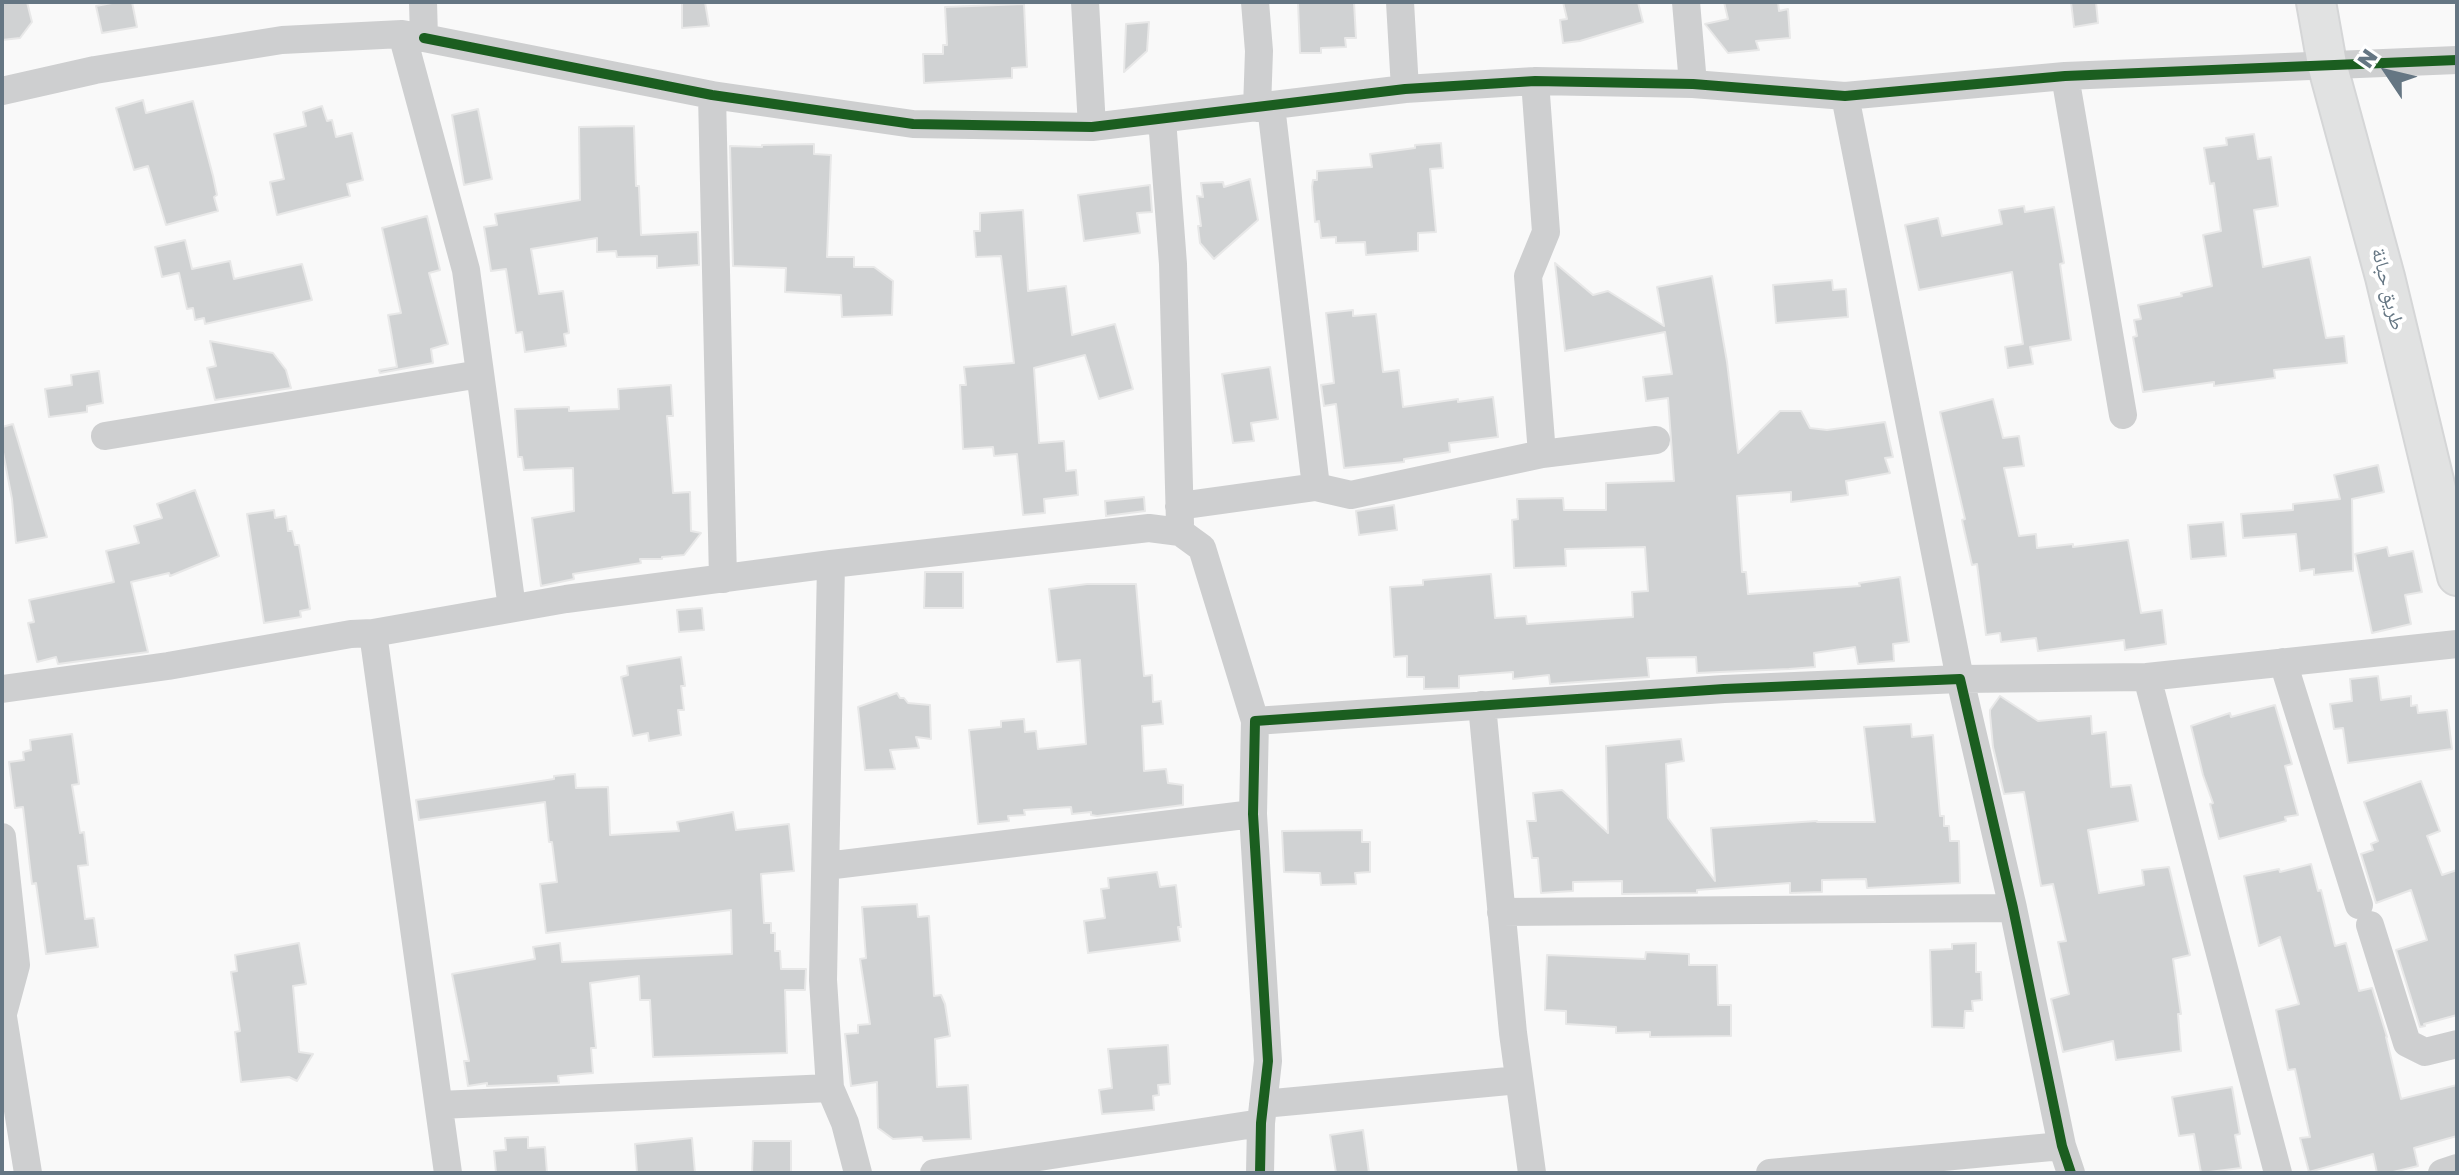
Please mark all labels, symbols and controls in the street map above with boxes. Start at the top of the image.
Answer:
north arrow [2347,32,2427,112]
text: N [2351,43,2383,73]
street label: طريق حبانة [2366,245,2410,333]

